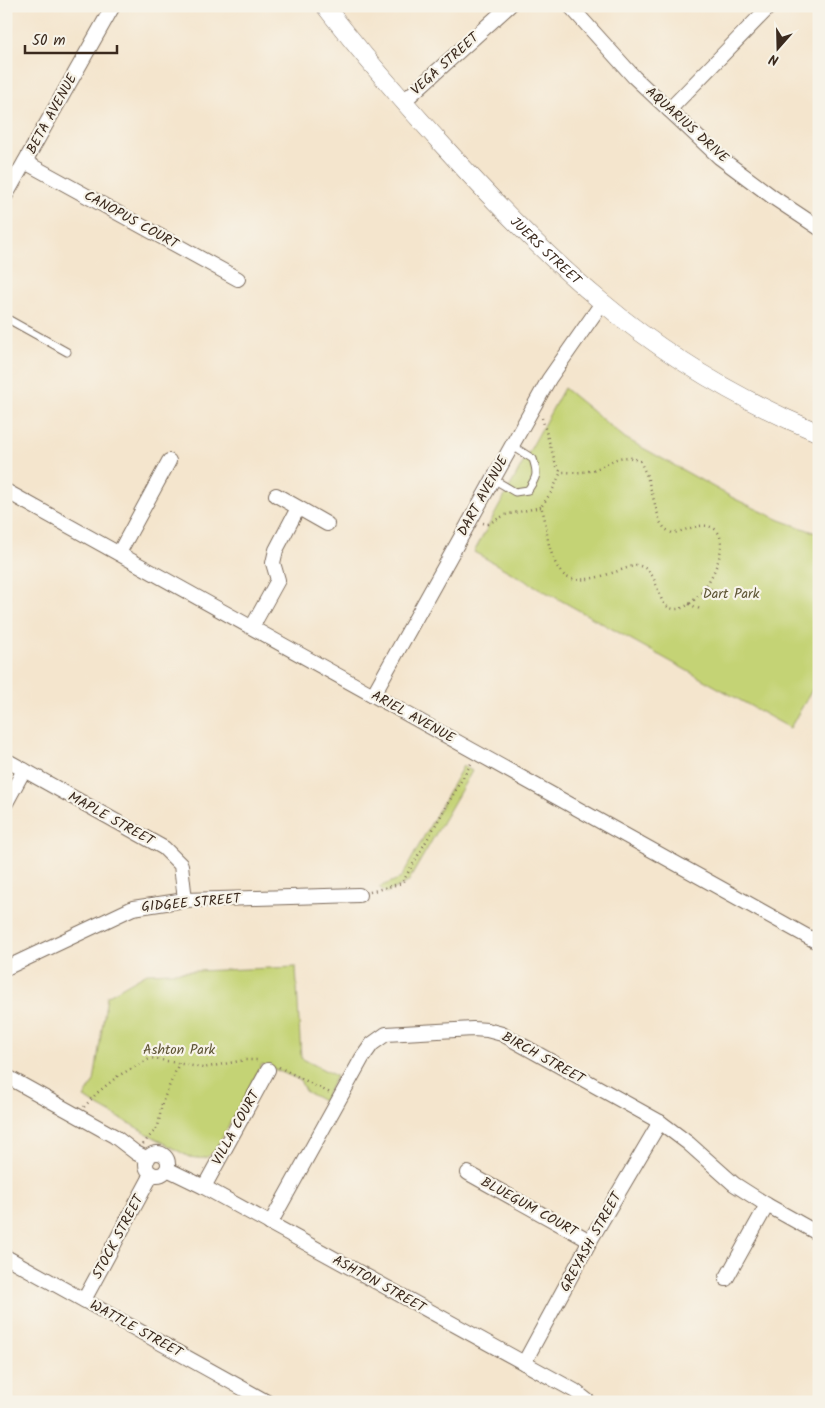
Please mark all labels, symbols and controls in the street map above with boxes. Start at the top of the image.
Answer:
scale bar [25,22,118,54]
north arrow [752,22,802,72]
street label: VEGA STREET [406,26,485,101]
text: 50 m [32,29,66,53]
text: N [766,47,782,71]
street label: BETA AVENUE [21,69,84,158]
street label: AQUARIUS DRIVE [640,82,734,169]
street label: CANOPUS COURT [80,185,184,256]
street label: JUERS STREET [505,212,587,292]
street label: DART AVENUE [452,451,515,540]
park label: Dart Park [703,583,760,605]
street label: ARIEL AVENUE [367,685,460,749]
street label: MAPLE STREET [64,786,159,853]
street label: GIDGEE STREET [141,888,243,918]
street label: BIRCH STREET [498,1026,590,1091]
park label: Ashton Park [143,1039,216,1061]
street label: VILLA COURT [206,1085,266,1169]
street label: BLUEGUM COURT [477,1171,583,1243]
street label: GREYASH STREET [554,1187,628,1296]
street label: STOCK STREET [87,1190,150,1283]
street label: ASHTON STREET [328,1249,431,1319]
street label: WATTLE STREET [86,1294,188,1364]

